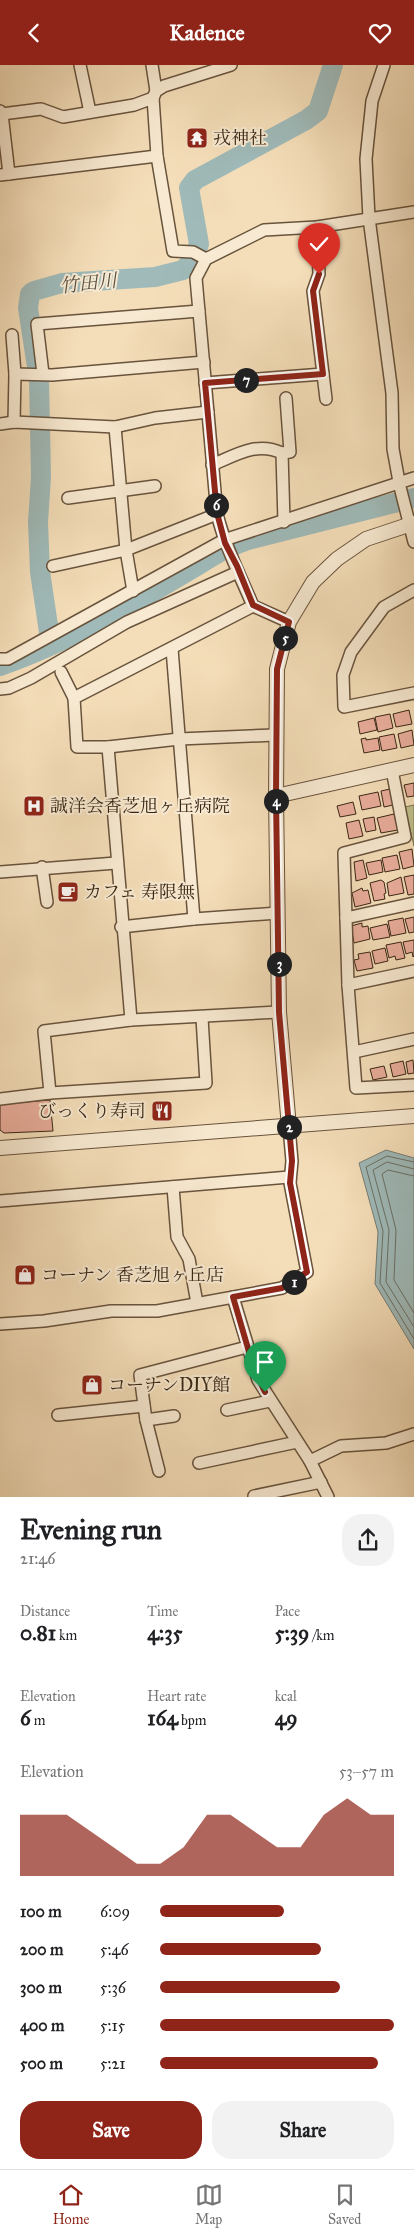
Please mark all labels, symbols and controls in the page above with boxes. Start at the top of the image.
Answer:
icon: back [20,19,48,47]
text: Kadence [169,19,245,46]
icon: heart [366,19,394,47]
temple icon: 戎神社 [185,126,209,150]
place label: 戎神社 [213,127,267,149]
pin [298,223,340,274]
icon: check [305,230,333,258]
water label: 竹田川 [58,268,120,297]
pin: 7 [234,367,258,393]
text: 7 [243,372,250,389]
pin: 6 [204,493,228,517]
text: 6 [213,497,220,514]
pin: 5 [272,625,298,651]
text: 5 [282,630,289,647]
pin: 4 [264,789,288,813]
text: 4 [273,793,280,810]
hospital icon: 誠洋会香芝旭ヶ丘病院 [22,794,46,818]
place label: 誠洋会香芝旭ヶ丘病院 [50,795,230,817]
cafe icon: カフェ 寿限無 [56,880,80,904]
place label: カフェ 寿限無 [84,881,195,903]
pin: 3 [266,951,292,977]
text: 3 [277,956,282,973]
restaurant icon: びっくり寿司 [150,1099,174,1123]
place label: びっくり寿司 [38,1100,146,1122]
pin: 2 [276,1115,302,1139]
text: 2 [286,1119,293,1136]
shop icon: コーナン 香芝旭ヶ丘店 [13,1263,37,1287]
place label: コーナン 香芝旭ヶ丘店 [41,1264,224,1286]
pin: 1 [282,1269,306,1295]
text: 1 [292,1274,297,1291]
pin [244,1341,286,1392]
icon: arrive [251,1348,279,1376]
shop icon: コーナンDIY館 [80,1373,104,1397]
place label: コーナンDIY館 [108,1374,230,1396]
text: Evening run [20,1512,162,1547]
button: share [342,1514,394,1566]
text: 21:46 [20,1549,55,1568]
text: Distance [20,1603,70,1620]
text: Time [147,1603,178,1620]
text: Pace [275,1603,300,1620]
text: 0.81 [20,1620,56,1646]
text: 4:35 [147,1620,182,1646]
text: 5:39 [275,1620,309,1646]
text: km [56,1627,77,1644]
text: /km [309,1627,334,1644]
text: Elevation [20,1688,76,1705]
text: Heart rate [147,1688,206,1705]
text: kcal [275,1688,297,1705]
text: 6 [20,1705,31,1731]
text: 164 [147,1705,178,1731]
text: 49 [275,1705,298,1731]
text: m [31,1712,46,1729]
text: bpm [178,1712,207,1729]
text: Elevation [20,1762,84,1781]
text: 53–57 m [339,1762,394,1781]
text: 100 m [20,1902,62,1921]
text: 6:09 [100,1902,130,1921]
text: 200 m [20,1940,63,1959]
text: 5:46 [100,1940,129,1959]
text: 300 m [20,1978,62,1997]
text: 5:36 [100,1978,126,1997]
text: 400 m [20,2016,64,2035]
text: 5:15 [100,2016,125,2035]
text: 500 m [20,2054,63,2073]
text: 5:21 [100,2054,126,2073]
button: Save [20,2101,202,2159]
button: Share [212,2101,394,2159]
tab: Home [53,2181,89,2228]
tab: Map [195,2181,223,2228]
tab: Saved [328,2181,361,2228]

